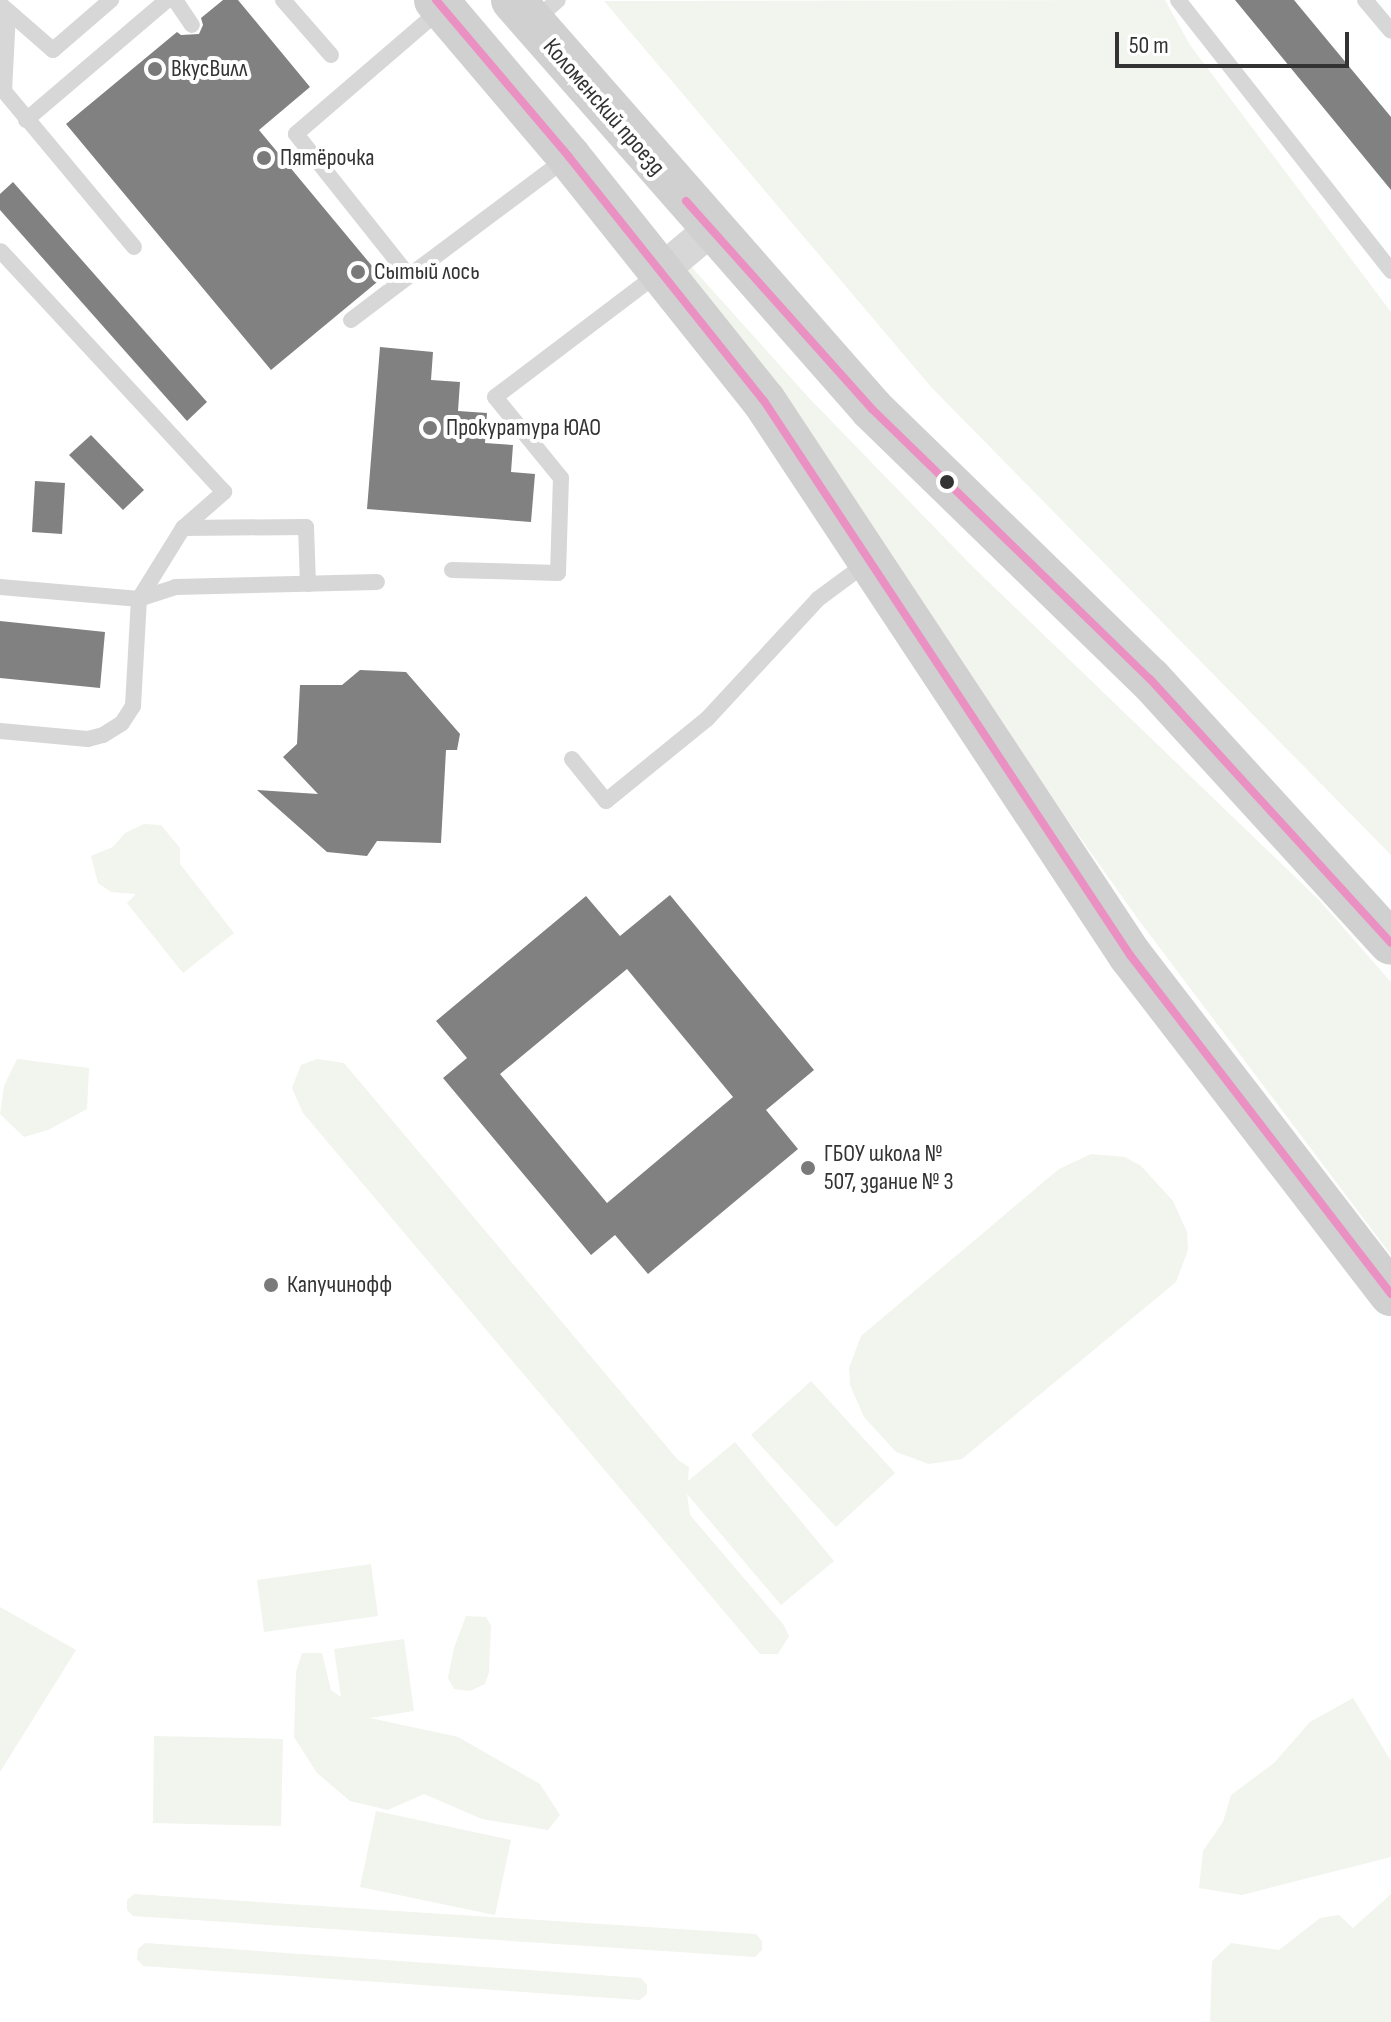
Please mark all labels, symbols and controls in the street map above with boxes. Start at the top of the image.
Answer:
scale bar [1119,16,1353,66]
text: 50 m [1129,31,1169,60]
street label: Коломенский проезд [537,33,671,181]
place label: ВкусВилл [171,55,247,83]
marker: ВкусВилл [146,60,164,78]
place label: Пятёрочка [280,144,374,172]
marker: Пятёрочка [255,149,273,167]
place label: Сытый лось [374,258,480,286]
marker: Сытый лось [349,263,367,281]
place label: Прокуратура ЮАО [446,414,601,442]
marker: Прокуратура ЮАО [421,419,439,437]
unlabelled marker [939,474,955,490]
place label: ГБОУ школа № 507, здание № 3 [824,1140,954,1196]
marker: ГБОУ школа № 507, здание № 3 [799,1159,817,1177]
place label: Капучинофф [287,1271,392,1299]
marker: Капучинофф [262,1276,280,1294]

